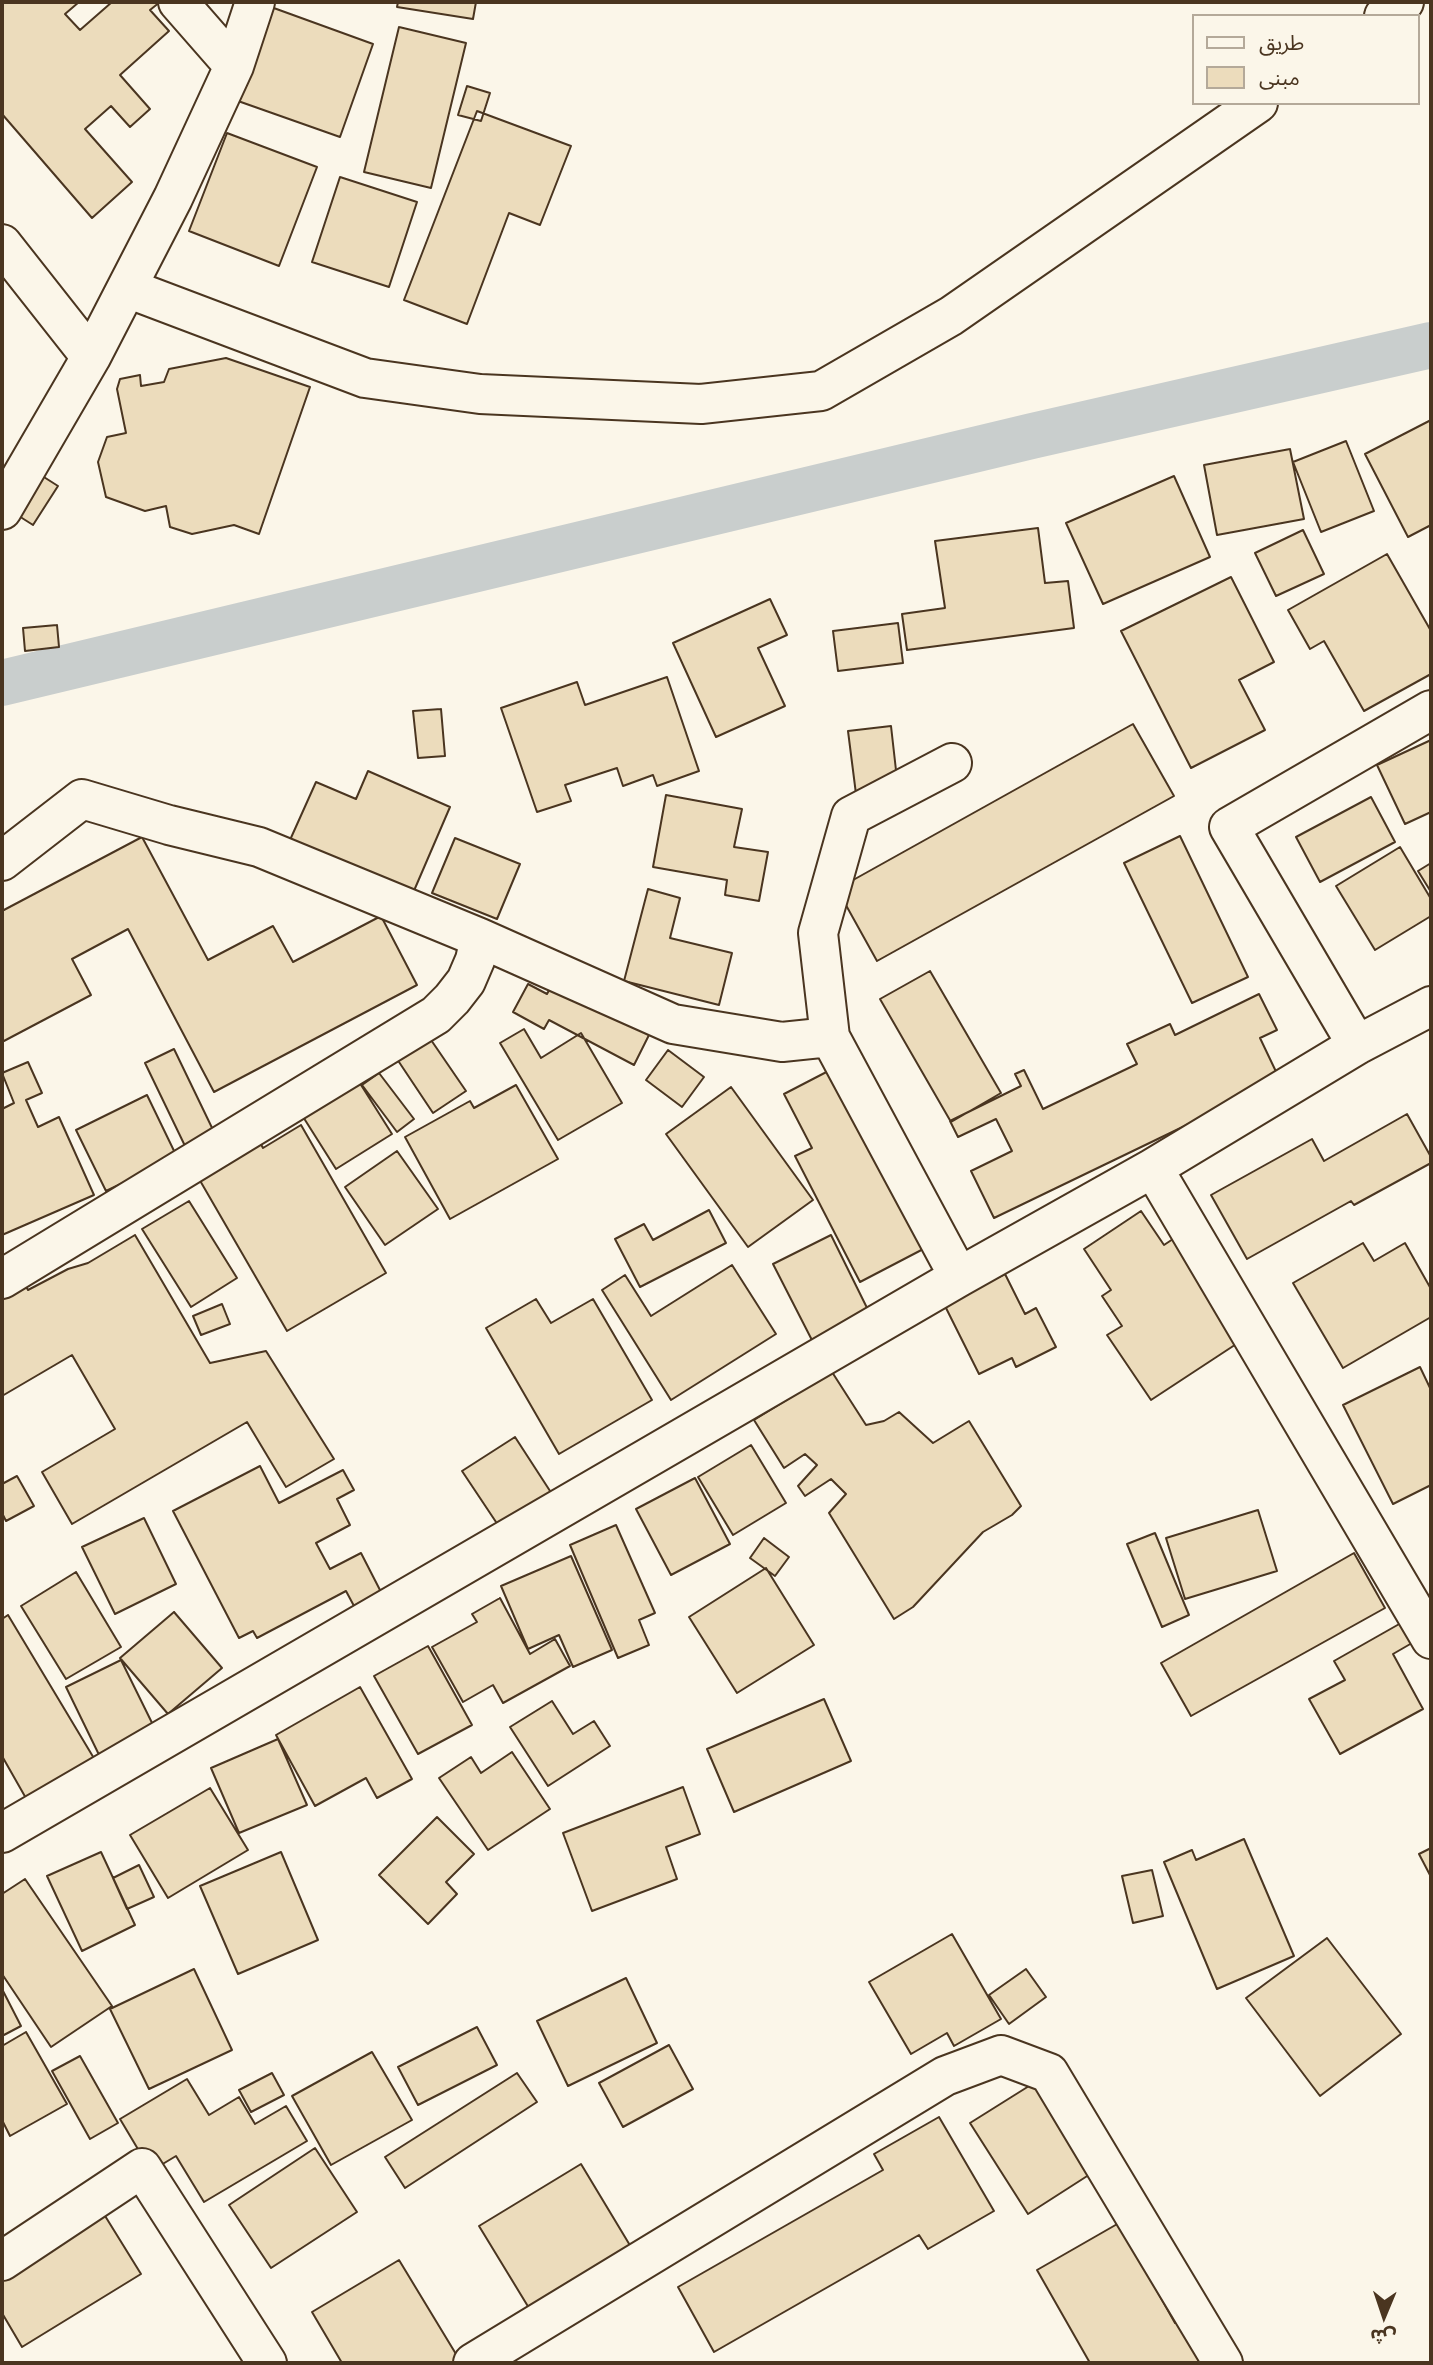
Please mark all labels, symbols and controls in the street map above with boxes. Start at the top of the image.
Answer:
legend [1192,14,1419,105]
text: طريق [1259,29,1304,55]
text: مبنى [1259,64,1300,90]
north arrow [1349,2281,1419,2351]
text: ش [1370,2326,1397,2349]

